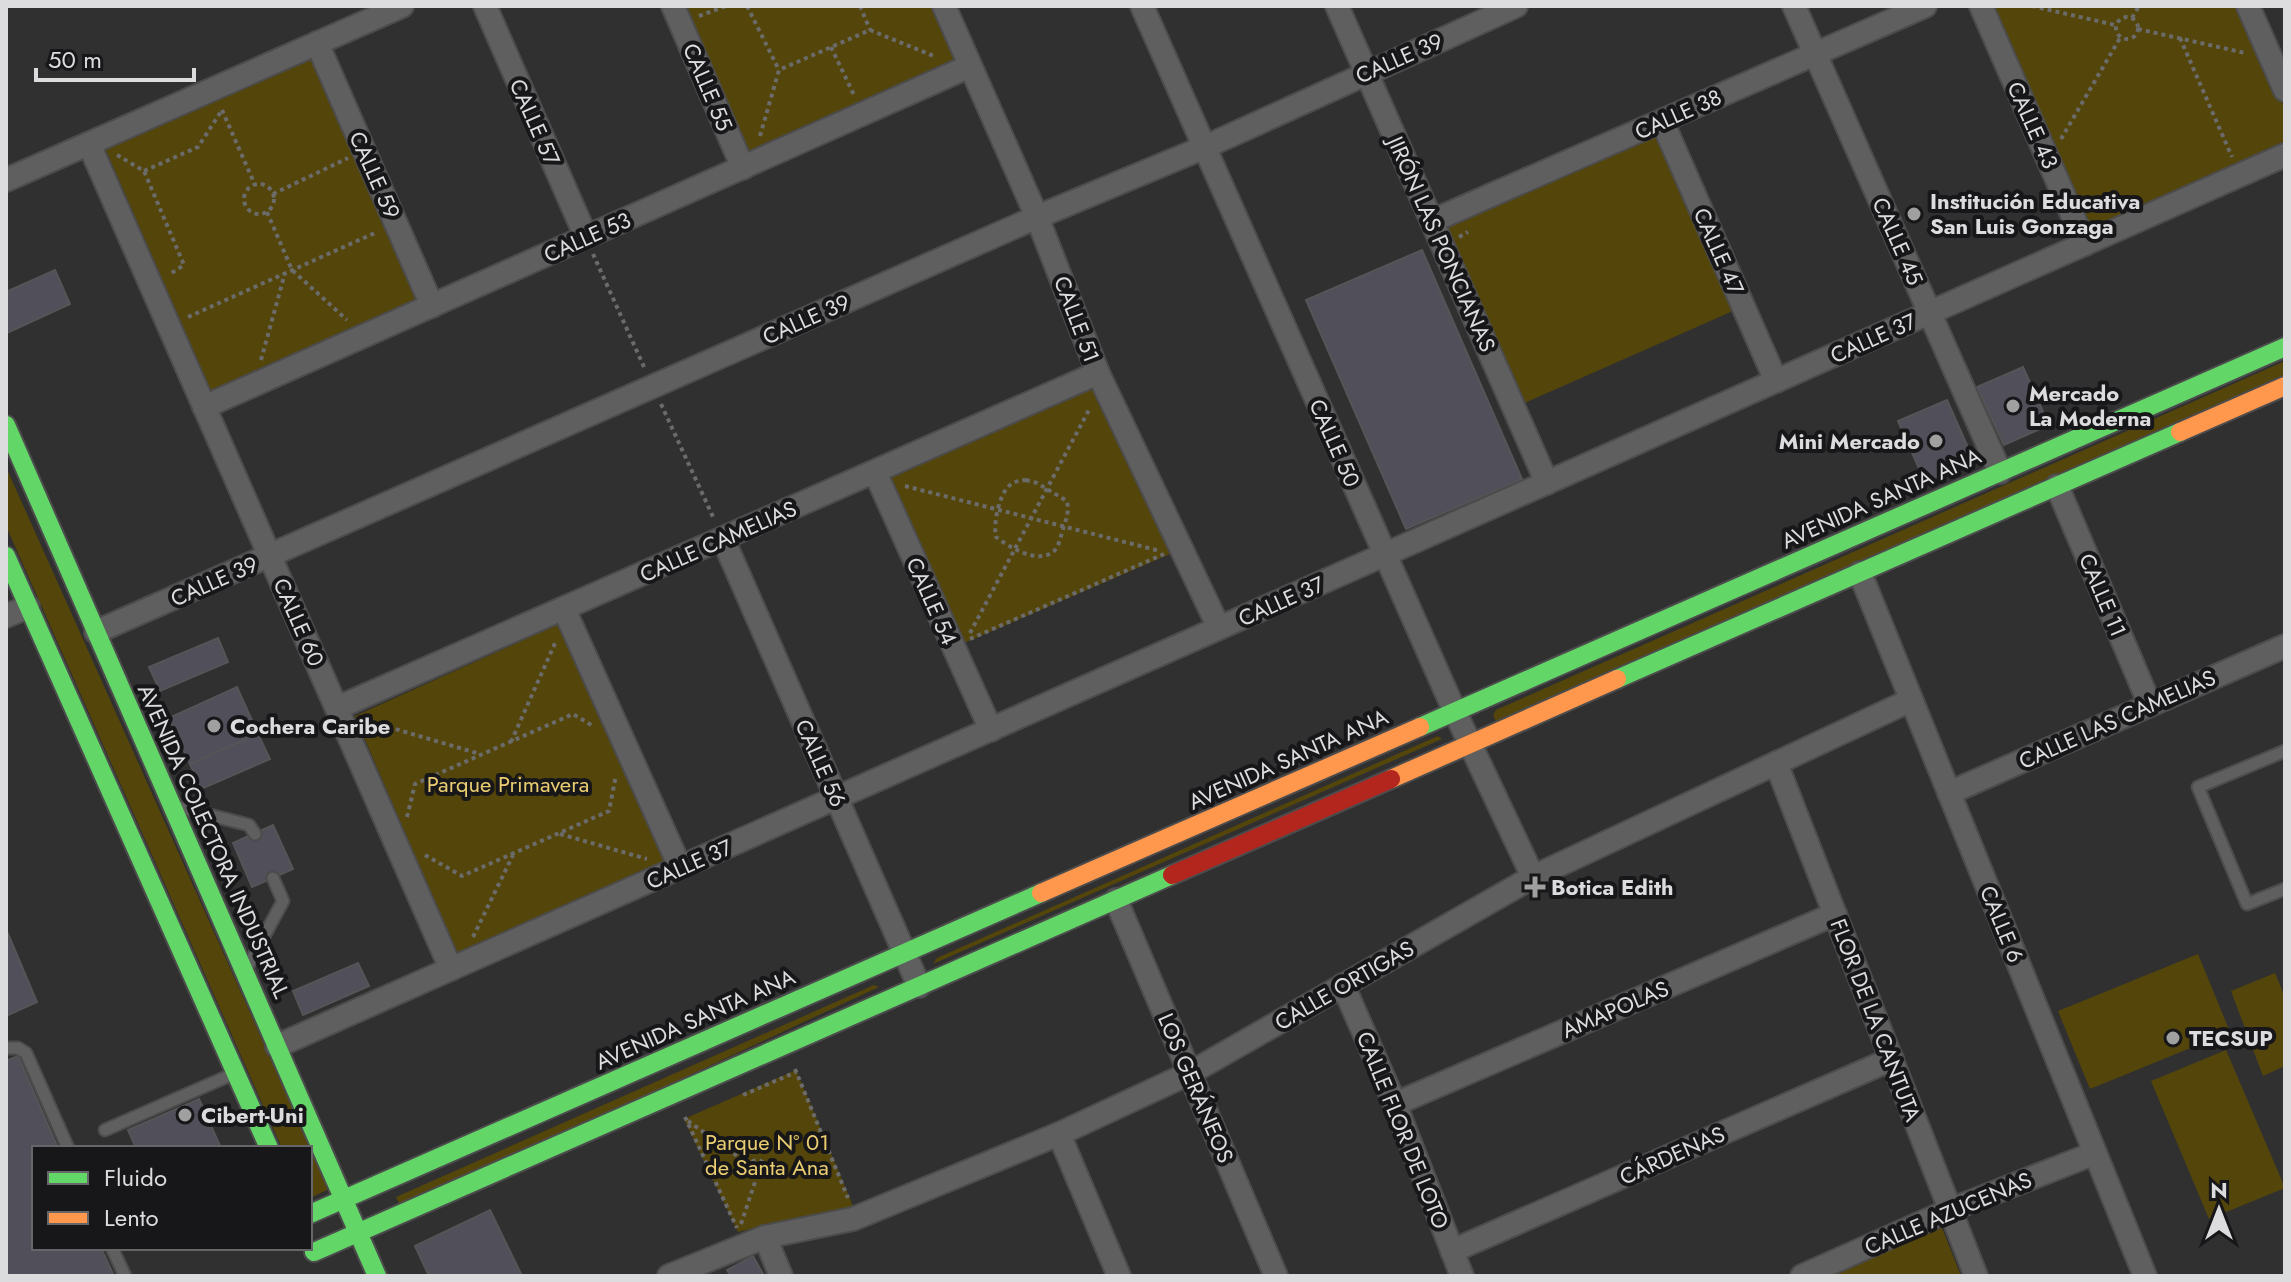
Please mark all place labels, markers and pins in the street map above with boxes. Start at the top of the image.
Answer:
place label: Institución Educativa San Luis Gonzaga [1930,185,2140,242]
marker: Institución Educativa San Luis Gonzaga [1905,205,1923,223]
place label: Mercado La Moderna [2029,377,2151,434]
marker: Mercado La Moderna [2004,397,2022,415]
place label: Mini Mercado [1779,425,1920,457]
marker: Mini Mercado [1927,432,1945,450]
place label: Cochera Caribe [230,710,390,742]
marker: Cochera Caribe [205,717,223,735]
place label: Botica Edith [1551,871,1673,903]
marker: Botica Edith [1526,878,1544,896]
place label: TECSUP [2189,1022,2273,1054]
marker: TECSUP [2164,1029,2182,1047]
place label: Cibert-Uni [201,1099,304,1131]
marker: Cibert-Uni [176,1106,194,1124]

